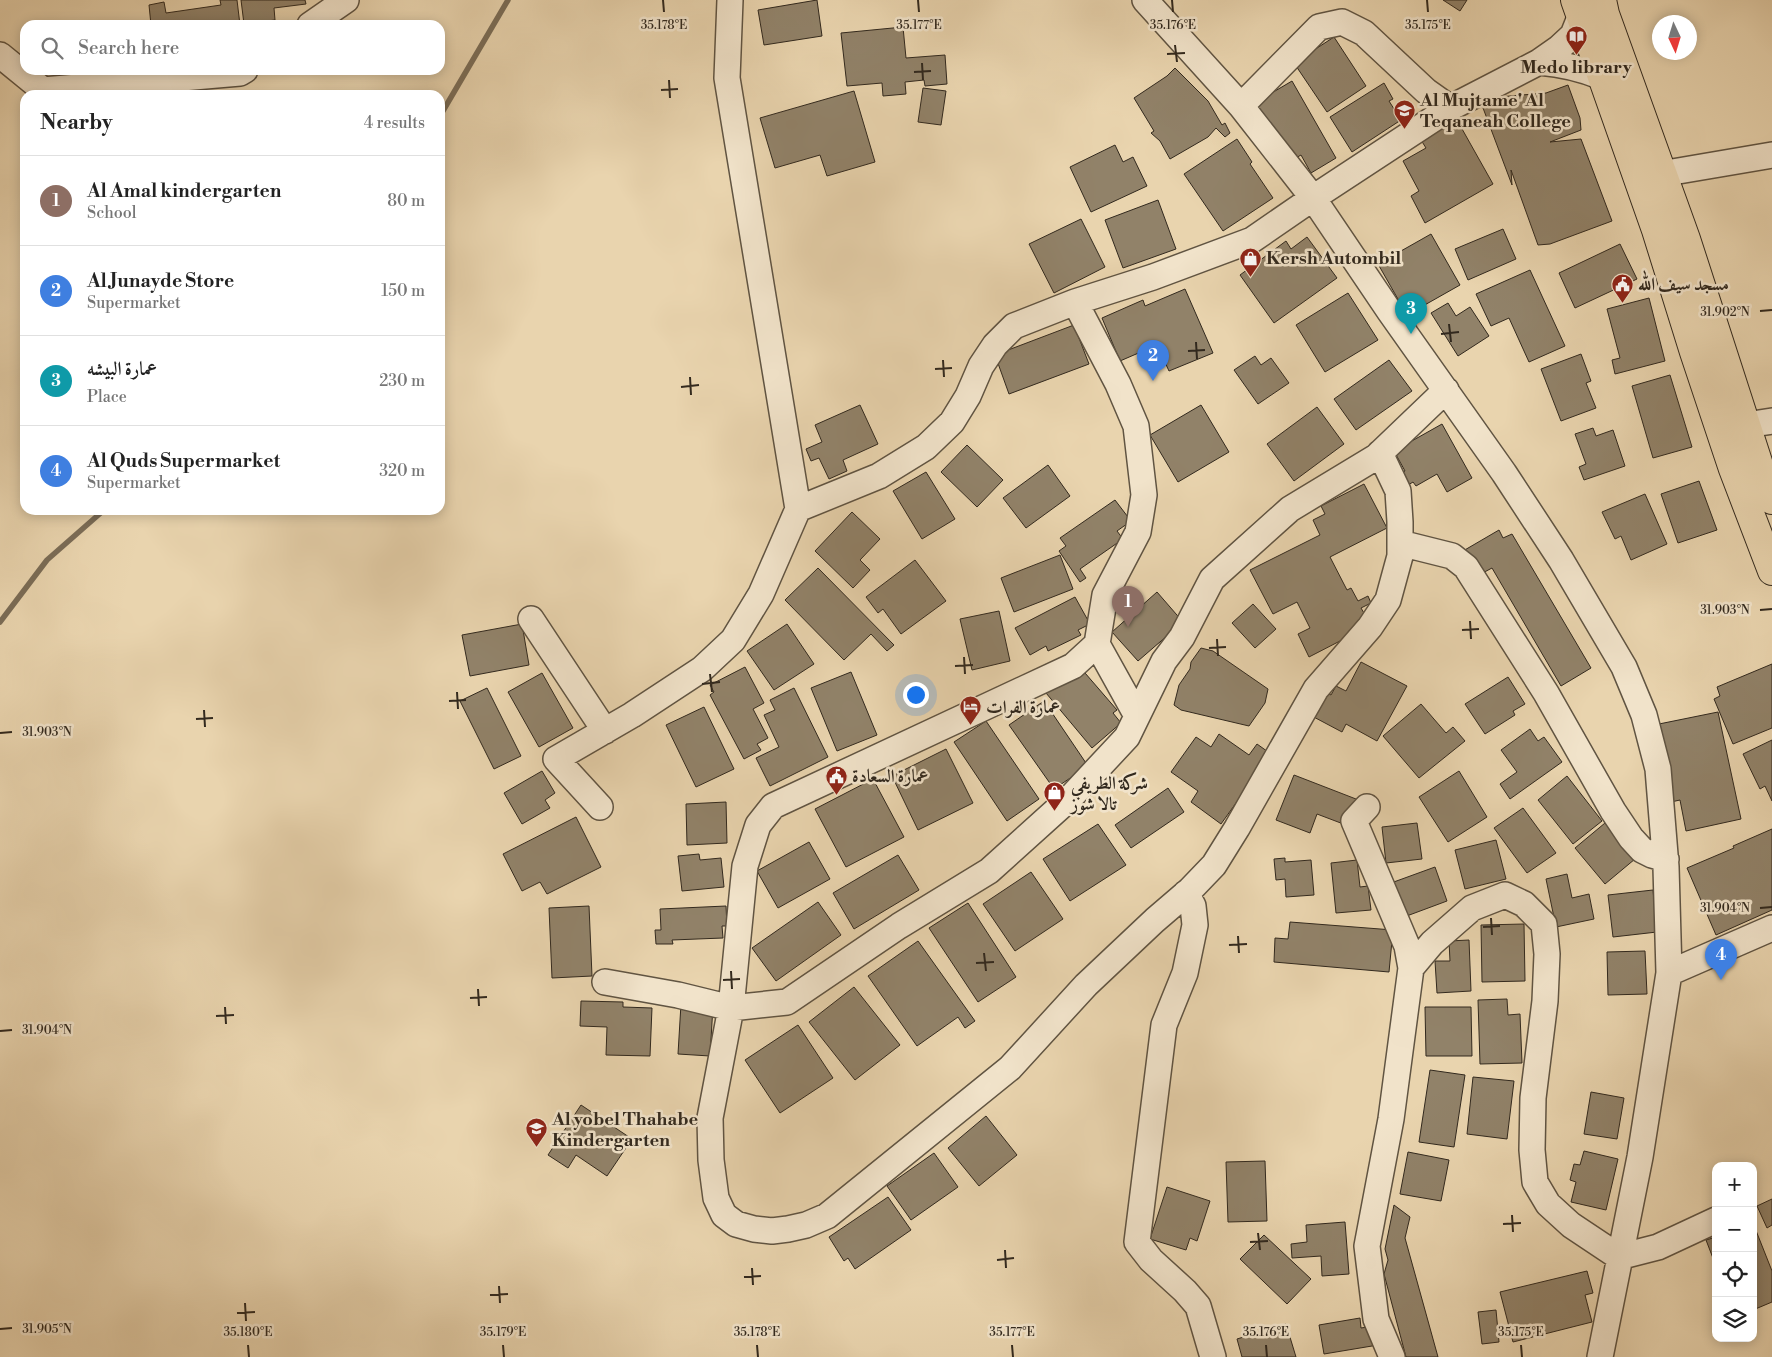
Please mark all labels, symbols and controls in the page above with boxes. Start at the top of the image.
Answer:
north arrow [1652,15,1697,60]
text: 35.178°E [641,18,687,33]
text: 35.177°E [896,18,942,33]
text: 35.176°E [1150,18,1196,33]
text: 35.175°E [1405,18,1451,33]
search box [20,20,445,75]
library icon: Medo library [1564,25,1588,56]
icon: search [38,34,66,62]
text: Search here [78,36,179,60]
place label: Medo library [1520,56,1633,79]
place label: Al Mujtame' Al Teqaneah College [1419,89,1571,133]
school or university icon: Al Mujtame' Al Teqaneah College [1392,98,1416,129]
text: Nearby [40,110,113,136]
text: 4 results [364,113,425,133]
text: Al Amal kindergarten [87,179,281,203]
text: 1 [52,191,60,211]
text: 80 m [387,191,425,211]
text: School [87,203,136,223]
shop icon: Kersh Autombil [1238,246,1262,277]
place label: Kersh Autombil [1266,247,1401,270]
text: Al Junayde Store [87,269,234,293]
place label: مسجد سيف الله [1638,269,1729,296]
public building icon: مسجد سيف الله [1610,272,1634,303]
text: 2 [51,281,61,301]
text: 150 m [381,281,425,301]
text: Supermarket [87,293,181,313]
pin: 3 [1395,293,1427,334]
text: 31.902°N [1700,305,1750,320]
pin: 2 [1137,340,1169,381]
text: عمارة البيشه [87,357,157,381]
text: 3 [51,371,61,391]
text: 230 m [379,371,425,391]
text: Place [87,387,127,407]
text: Al Quds Supermarket [87,449,280,473]
text: 4 [51,461,61,481]
text: 320 m [379,461,425,481]
text: Supermarket [87,473,181,493]
pin: 1 [1112,586,1144,627]
text: 31.903°N [1700,603,1750,618]
your location [903,682,929,708]
hotel icon: عمارة الفرات [958,695,982,726]
place label: عمارة الفرات [986,696,1060,719]
text: 31.903°N [22,725,72,740]
public building icon: عمارة السعادة [824,764,848,795]
place label: عمارة السعادة [852,765,928,788]
place label: شركة الطريفي تالا شوز [1069,772,1148,816]
shop icon: شركة الطريفي تالا شوز [1043,781,1067,812]
text: 31.904°N [1700,901,1750,916]
pin: 4 [1705,939,1737,980]
text: 31.904°N [22,1023,72,1038]
place label: Al yobel Thahabe Kindergarten [551,1108,699,1152]
school or university icon: Al yobel Thahabe Kindergarten [524,1117,548,1148]
map controls [1712,1162,1757,1342]
button: + [1712,1162,1757,1207]
button: − [1712,1207,1757,1252]
button: locate [1712,1252,1757,1297]
button: layers [1712,1297,1757,1342]
text: 31.905°N [22,1322,72,1337]
text: 35.180°E [223,1325,273,1340]
text: 35.179°E [480,1325,526,1340]
text: 35.178°E [734,1325,780,1340]
text: 35.177°E [989,1325,1035,1340]
text: 35.176°E [1243,1325,1289,1340]
text: 35.175°E [1498,1325,1544,1340]

